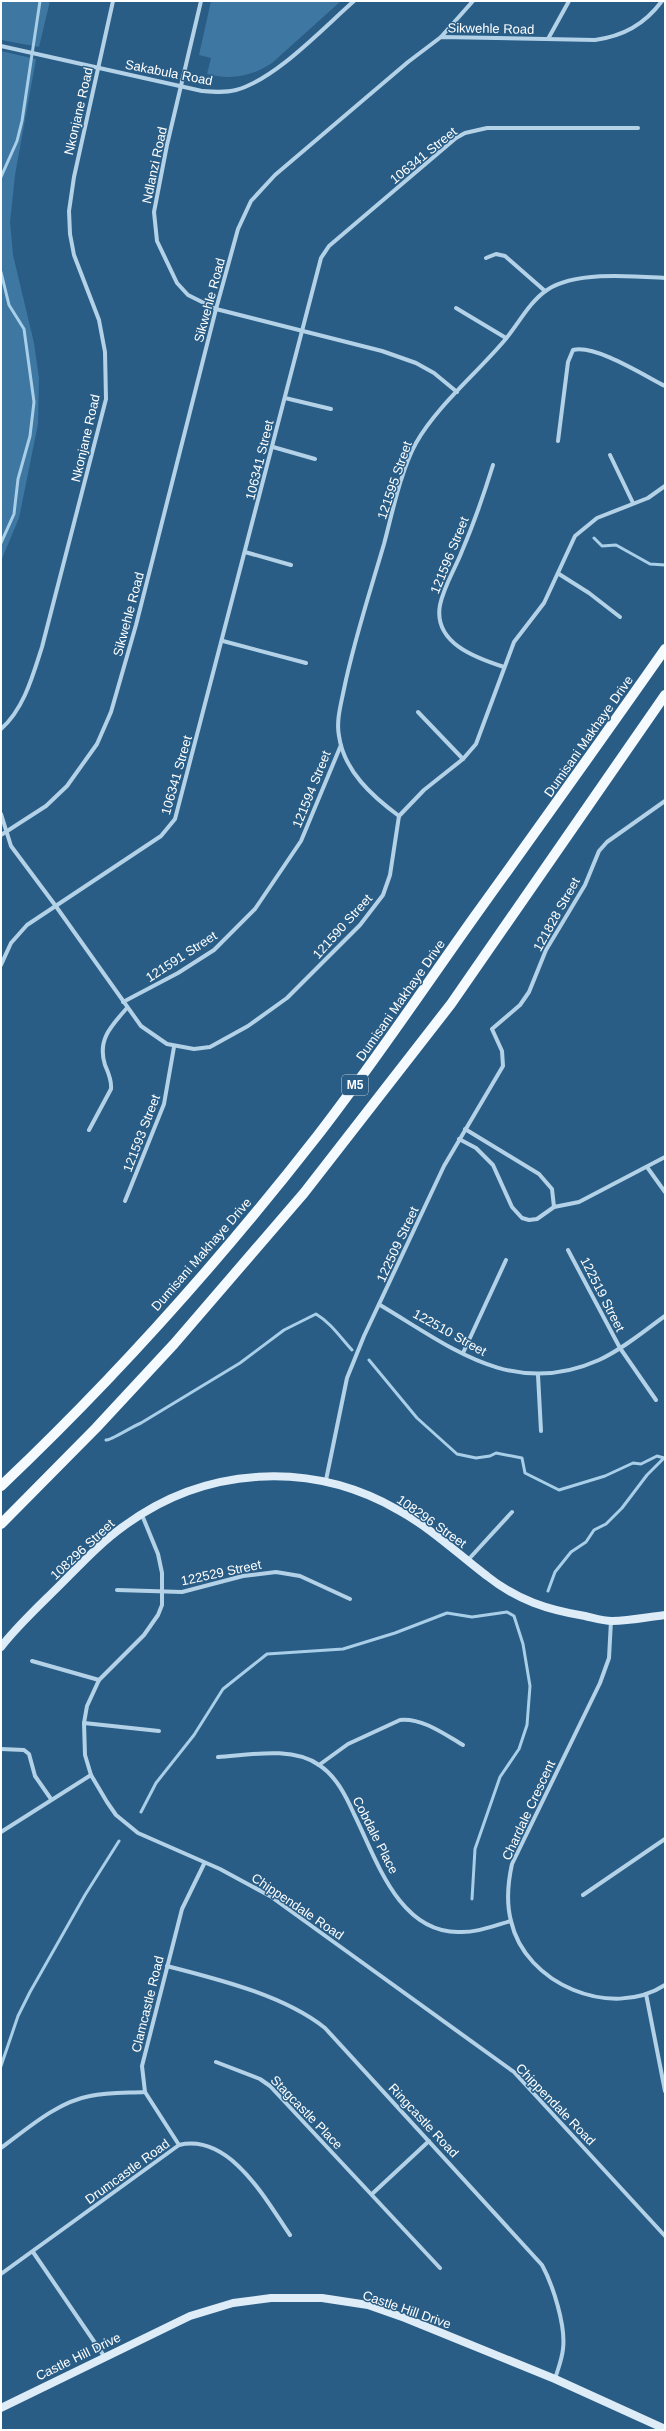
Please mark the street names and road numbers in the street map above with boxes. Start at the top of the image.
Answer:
street label: Sikwehle Road [448,20,534,37]
street label: Sakabula Road [124,57,214,88]
street label: Nkonjane Road [61,66,96,156]
street label: 106341 Street [387,124,460,187]
street label: Ndlanzi Road [139,125,170,205]
street label: Sikwehle Road [191,256,228,344]
street label: Nkonjane Road [68,393,103,483]
street label: 106341 Street [242,418,277,502]
street label: 121595 Street [374,439,415,521]
street label: 121596 Street [427,514,472,596]
street label: Sikwehle Road [110,570,147,658]
street label: Dumisani Makhaye Drive [541,673,636,800]
street label: 106341 Street [158,733,195,816]
street label: 121594 Street [289,748,334,830]
street label: 121828 Street [530,875,583,954]
street label: 121590 Street [309,891,376,962]
street label: 121591 Street [143,928,220,985]
street label: Dumisani Makhaye Drive [353,937,448,1064]
road number: M5 [342,1075,368,1095]
street label: 121593 Street [120,1092,163,1174]
street label: Dumisani Makhaye Drive [148,1195,254,1314]
street label: 122509 Street [373,1204,422,1284]
street label: 122519 Street [577,1254,628,1334]
street label: 122510 Street [410,1306,489,1359]
street label: 108296 Street [394,1492,470,1551]
street label: 108296 Street [47,1516,118,1583]
street label: 122529 Street [180,1557,263,1588]
street label: Chardale Crescent [499,1758,558,1862]
street label: Cobdale Place [350,1794,401,1876]
street label: Chippendale Road [249,1870,347,1943]
street label: Clamcastle Road [128,1954,167,2054]
street label: Chippendale Road [513,2060,598,2148]
street label: Stagcastle Place [268,2072,346,2152]
street label: Ringcastle Road [386,2080,462,2160]
street label: Drumcastle Road [82,2136,172,2207]
street label: Castle Hill Drive [361,2287,453,2332]
street label: Castle Hill Drive [33,2329,123,2383]

